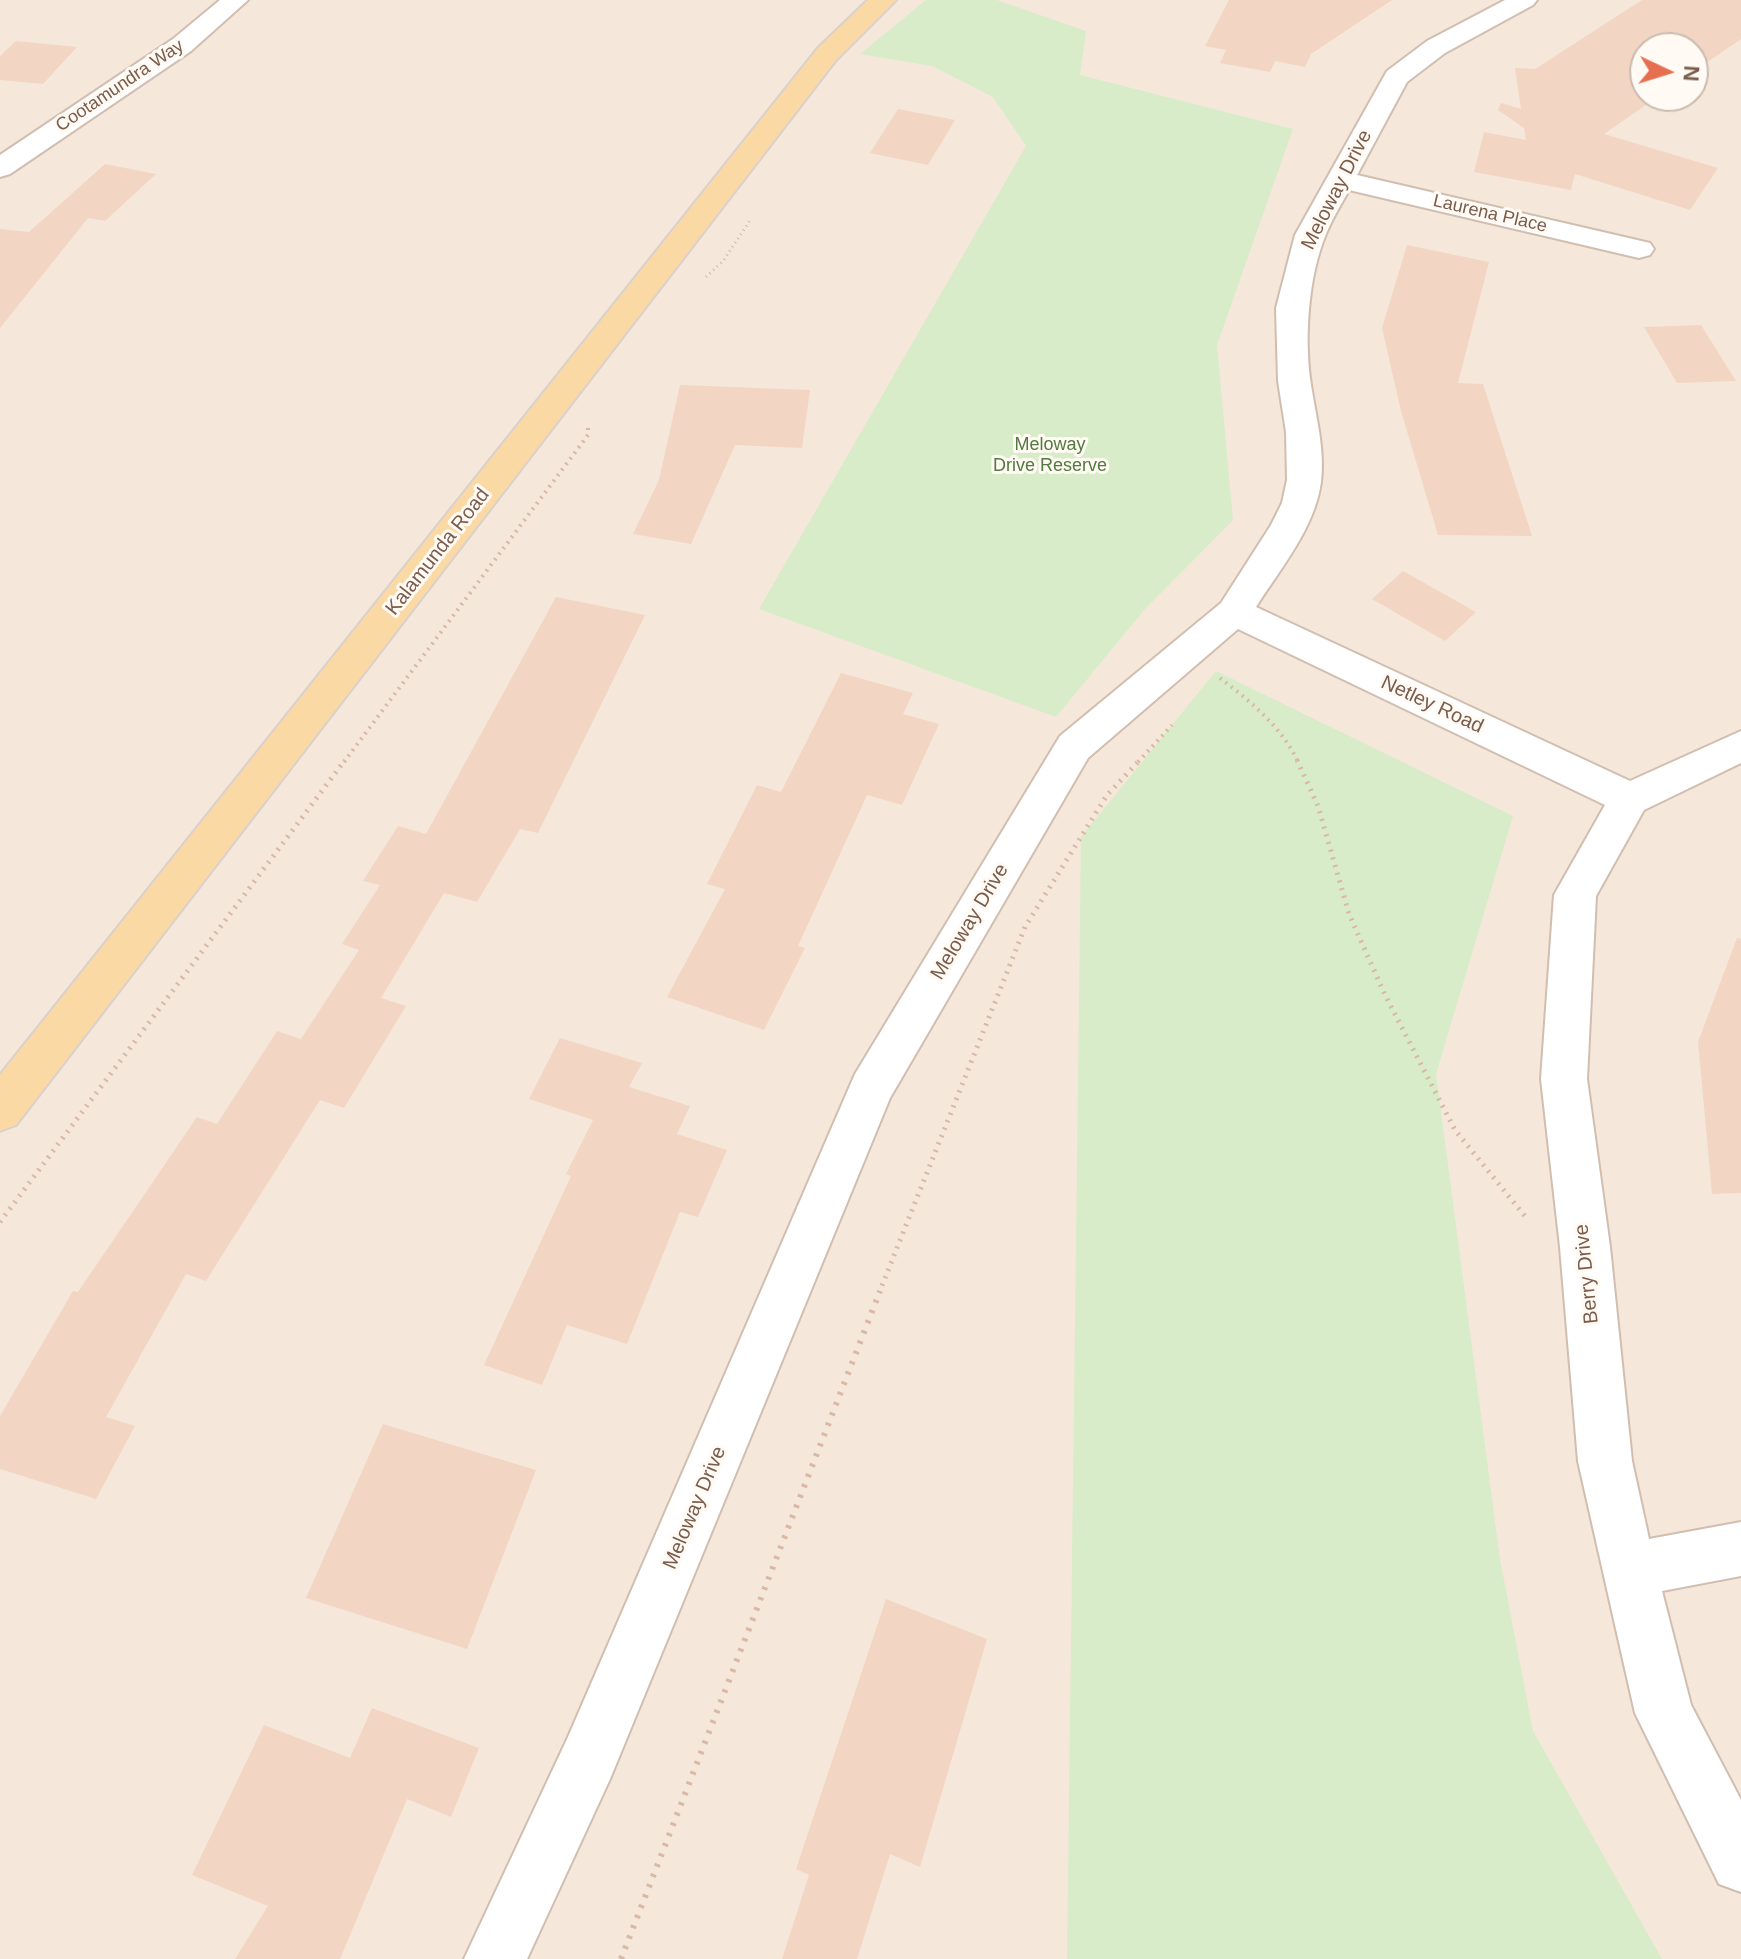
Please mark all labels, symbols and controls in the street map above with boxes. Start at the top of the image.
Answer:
north arrow [1629,32,1709,112]
street label: Cootamundra Way [52,35,188,137]
text: N [1678,65,1704,82]
street label: Meloway Drive [1297,126,1377,254]
street label: Laurena Place [1431,190,1549,238]
park label: Meloway Drive Reserve [993,434,1107,476]
street label: Kalamunda Road [381,484,495,620]
street label: Netley Road [1377,671,1487,739]
street label: Meloway Drive [926,860,1014,984]
street label: Berry Drive [1570,1223,1604,1325]
street label: Meloway Drive [658,1443,732,1573]

